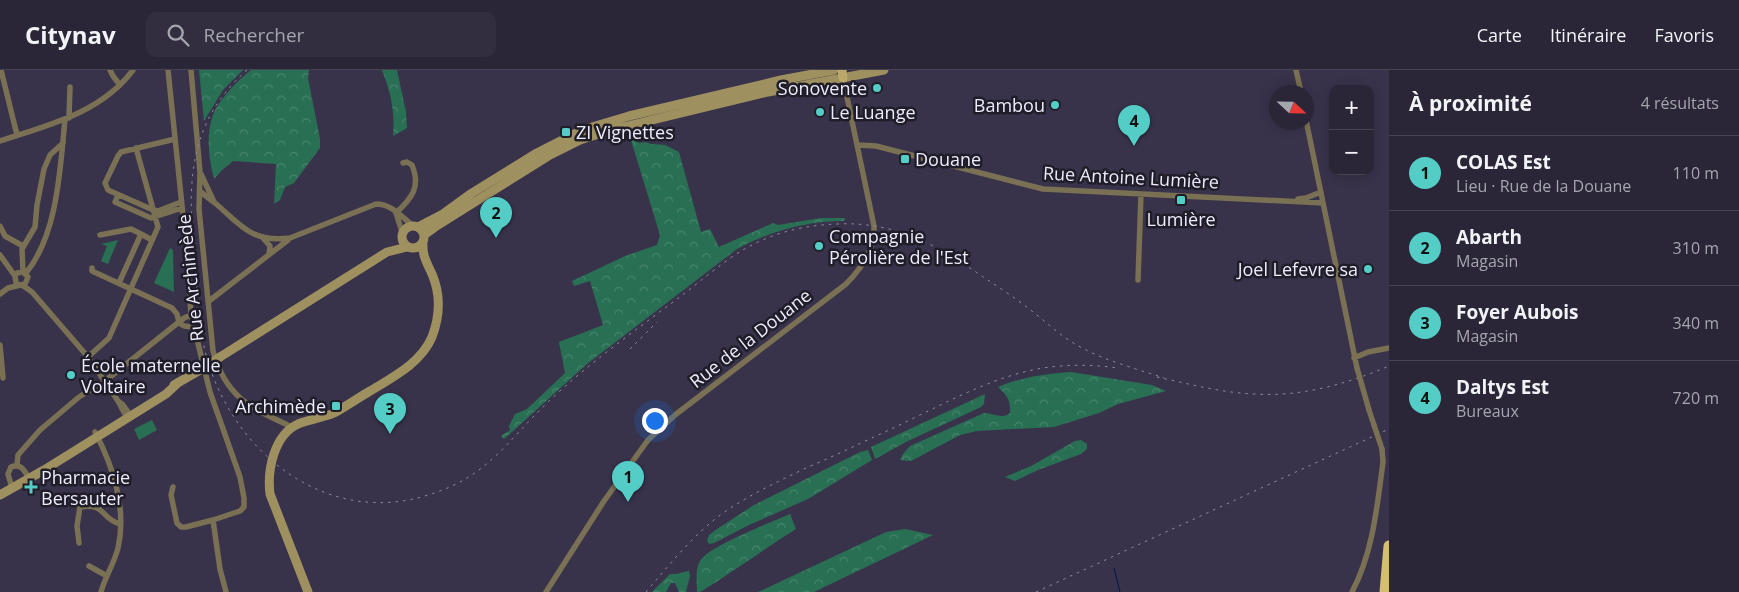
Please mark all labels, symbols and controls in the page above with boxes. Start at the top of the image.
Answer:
search box [146,12,496,57]
text: Citynav [25,18,116,51]
icon: search [164,21,192,49]
text: Rechercher [204,22,304,48]
text: Carte [1477,23,1522,47]
text: Itinéraire [1550,23,1626,47]
text: Favoris [1654,23,1714,47]
place label: Sonovente [778,76,867,100]
marker: Sonovente [871,82,883,94]
north arrow [1269,85,1314,130]
map controls [1329,85,1374,175]
button: + [1329,85,1374,130]
text: À proximité [1409,89,1532,117]
text: 4 résultats [1641,92,1719,114]
place label: Bambou [974,93,1045,117]
marker: Bambou [1049,99,1061,111]
place label: Le Luange [830,100,916,124]
pin: 4 [1118,105,1150,146]
marker: Le Luange [814,106,826,118]
place label: ZI Vignettes [576,120,674,144]
marker: ZI Vignettes [560,126,572,138]
button: − [1329,130,1374,175]
place label: Douane [915,147,981,171]
text: COLAS Est [1456,149,1551,175]
marker: Douane [899,153,911,165]
street label: Rue Antoine Lumière [1042,160,1220,194]
text: 1 [1420,162,1430,184]
text: 110 m [1673,162,1719,184]
text: Lieu · Rue de la Douane [1456,175,1631,197]
marker: Lumière [1175,194,1187,206]
pin: 2 [480,197,512,238]
place label: Lumière [1146,207,1216,231]
street label: Rue Archimède [171,213,209,343]
place label: Compagnie Pérolière de l'Est [829,224,969,269]
text: Abarth [1456,224,1522,250]
text: 2 [1420,237,1430,259]
text: 310 m [1673,237,1719,259]
marker: Compagnie Pérolière de l'Est [813,240,825,252]
text: Magasin [1456,250,1518,272]
place label: Joel Lefevre sa [1236,257,1358,281]
marker: Joel Lefevre sa [1362,263,1374,275]
street label: Rue de la Douane [684,283,816,393]
text: Foyer Aubois [1456,299,1578,325]
text: 3 [1420,312,1430,334]
text: 340 m [1673,312,1719,334]
text: Magasin [1456,325,1518,347]
place label: École maternelle Voltaire [81,353,221,398]
marker: École maternelle Voltaire [65,369,77,381]
text: Daltys Est [1456,374,1549,400]
text: 4 [1420,387,1430,409]
text: 720 m [1673,387,1719,409]
pin: 3 [374,393,406,434]
place label: Archimède [235,394,326,418]
marker: Archimède [330,400,342,412]
text: Bureaux [1456,400,1519,422]
your location [642,408,668,434]
pin: 1 [612,461,644,502]
place label: Pharmacie Bersauter [41,465,130,510]
marker: Pharmacie Bersauter [25,481,37,493]

